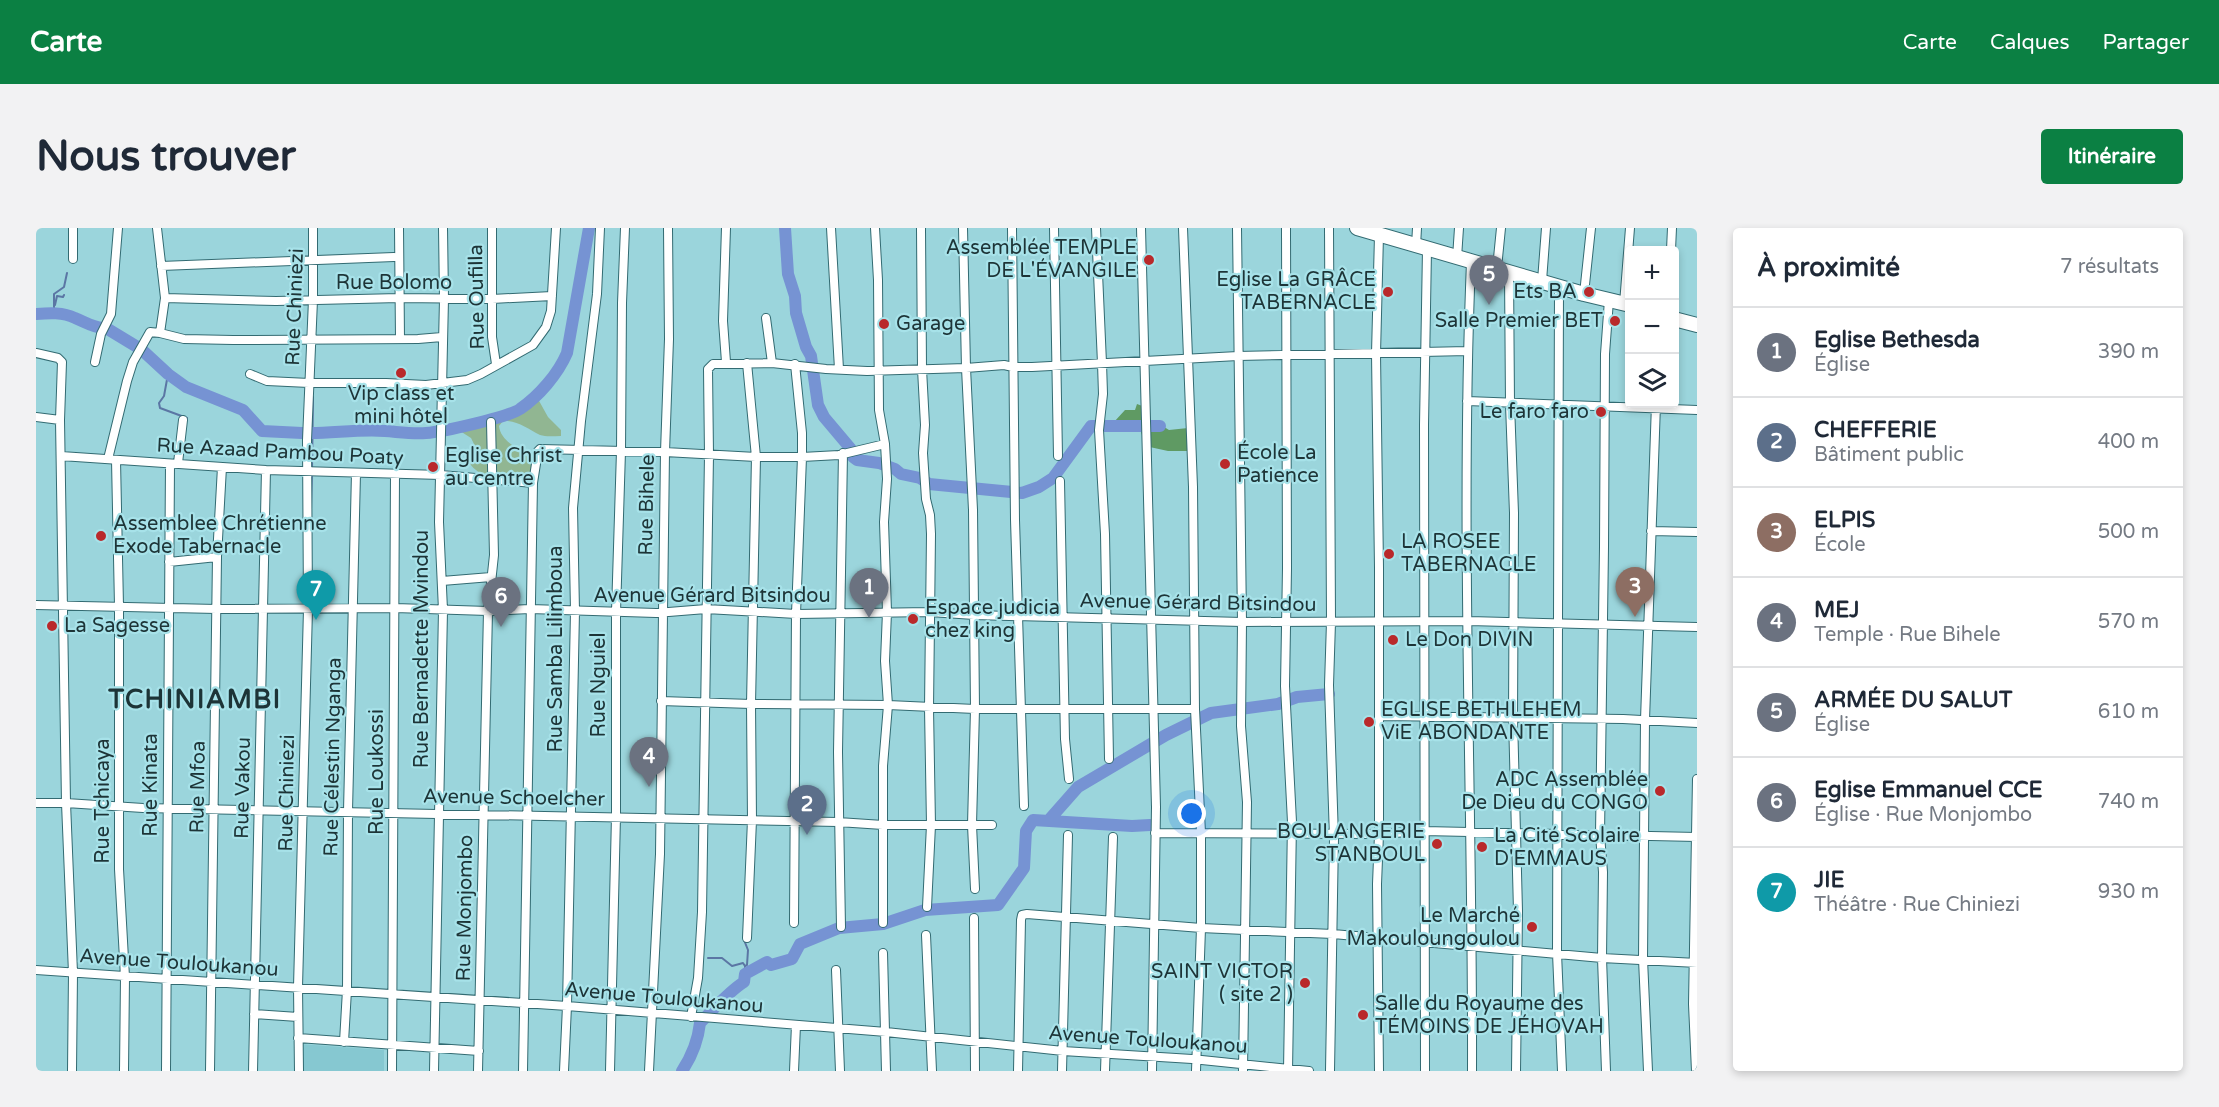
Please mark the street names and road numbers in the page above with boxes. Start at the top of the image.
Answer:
street label: Rue Oufilla [464,244,490,350]
street label: Rue Chiniezi [281,248,309,366]
street label: Rue Bolomo [336,271,452,295]
street label: Rue Azaad Pambou Poaty [156,434,404,470]
street label: Rue Bihele [634,454,660,556]
street label: Rue Bernadette Mvindou [410,530,434,768]
street label: Rue Samba Lilimboua [544,546,568,752]
street label: Avenue Gérard Bitsindou [593,584,831,608]
street label: Avenue Gérard Bitsindou [1079,589,1317,617]
street label: Rue Nguiel [587,633,611,737]
street label: Rue Célestin Nganga [319,657,347,857]
street label: Rue Loukossi [365,709,389,835]
street label: Rue Kinata [139,733,163,837]
street label: Rue Chiniezi [274,734,300,852]
street label: Rue Vakou [230,737,256,839]
street label: Rue Tchicaya [91,738,115,864]
street label: Rue Mfoa [185,740,211,834]
street label: Avenue Schoelcher [423,784,606,812]
street label: Rue Monjombo [452,834,478,982]
street label: Avenue Touloukanou [79,944,279,982]
street label: Avenue Touloukanou [563,977,765,1019]
street label: Avenue Touloukanou [1048,1021,1248,1059]

